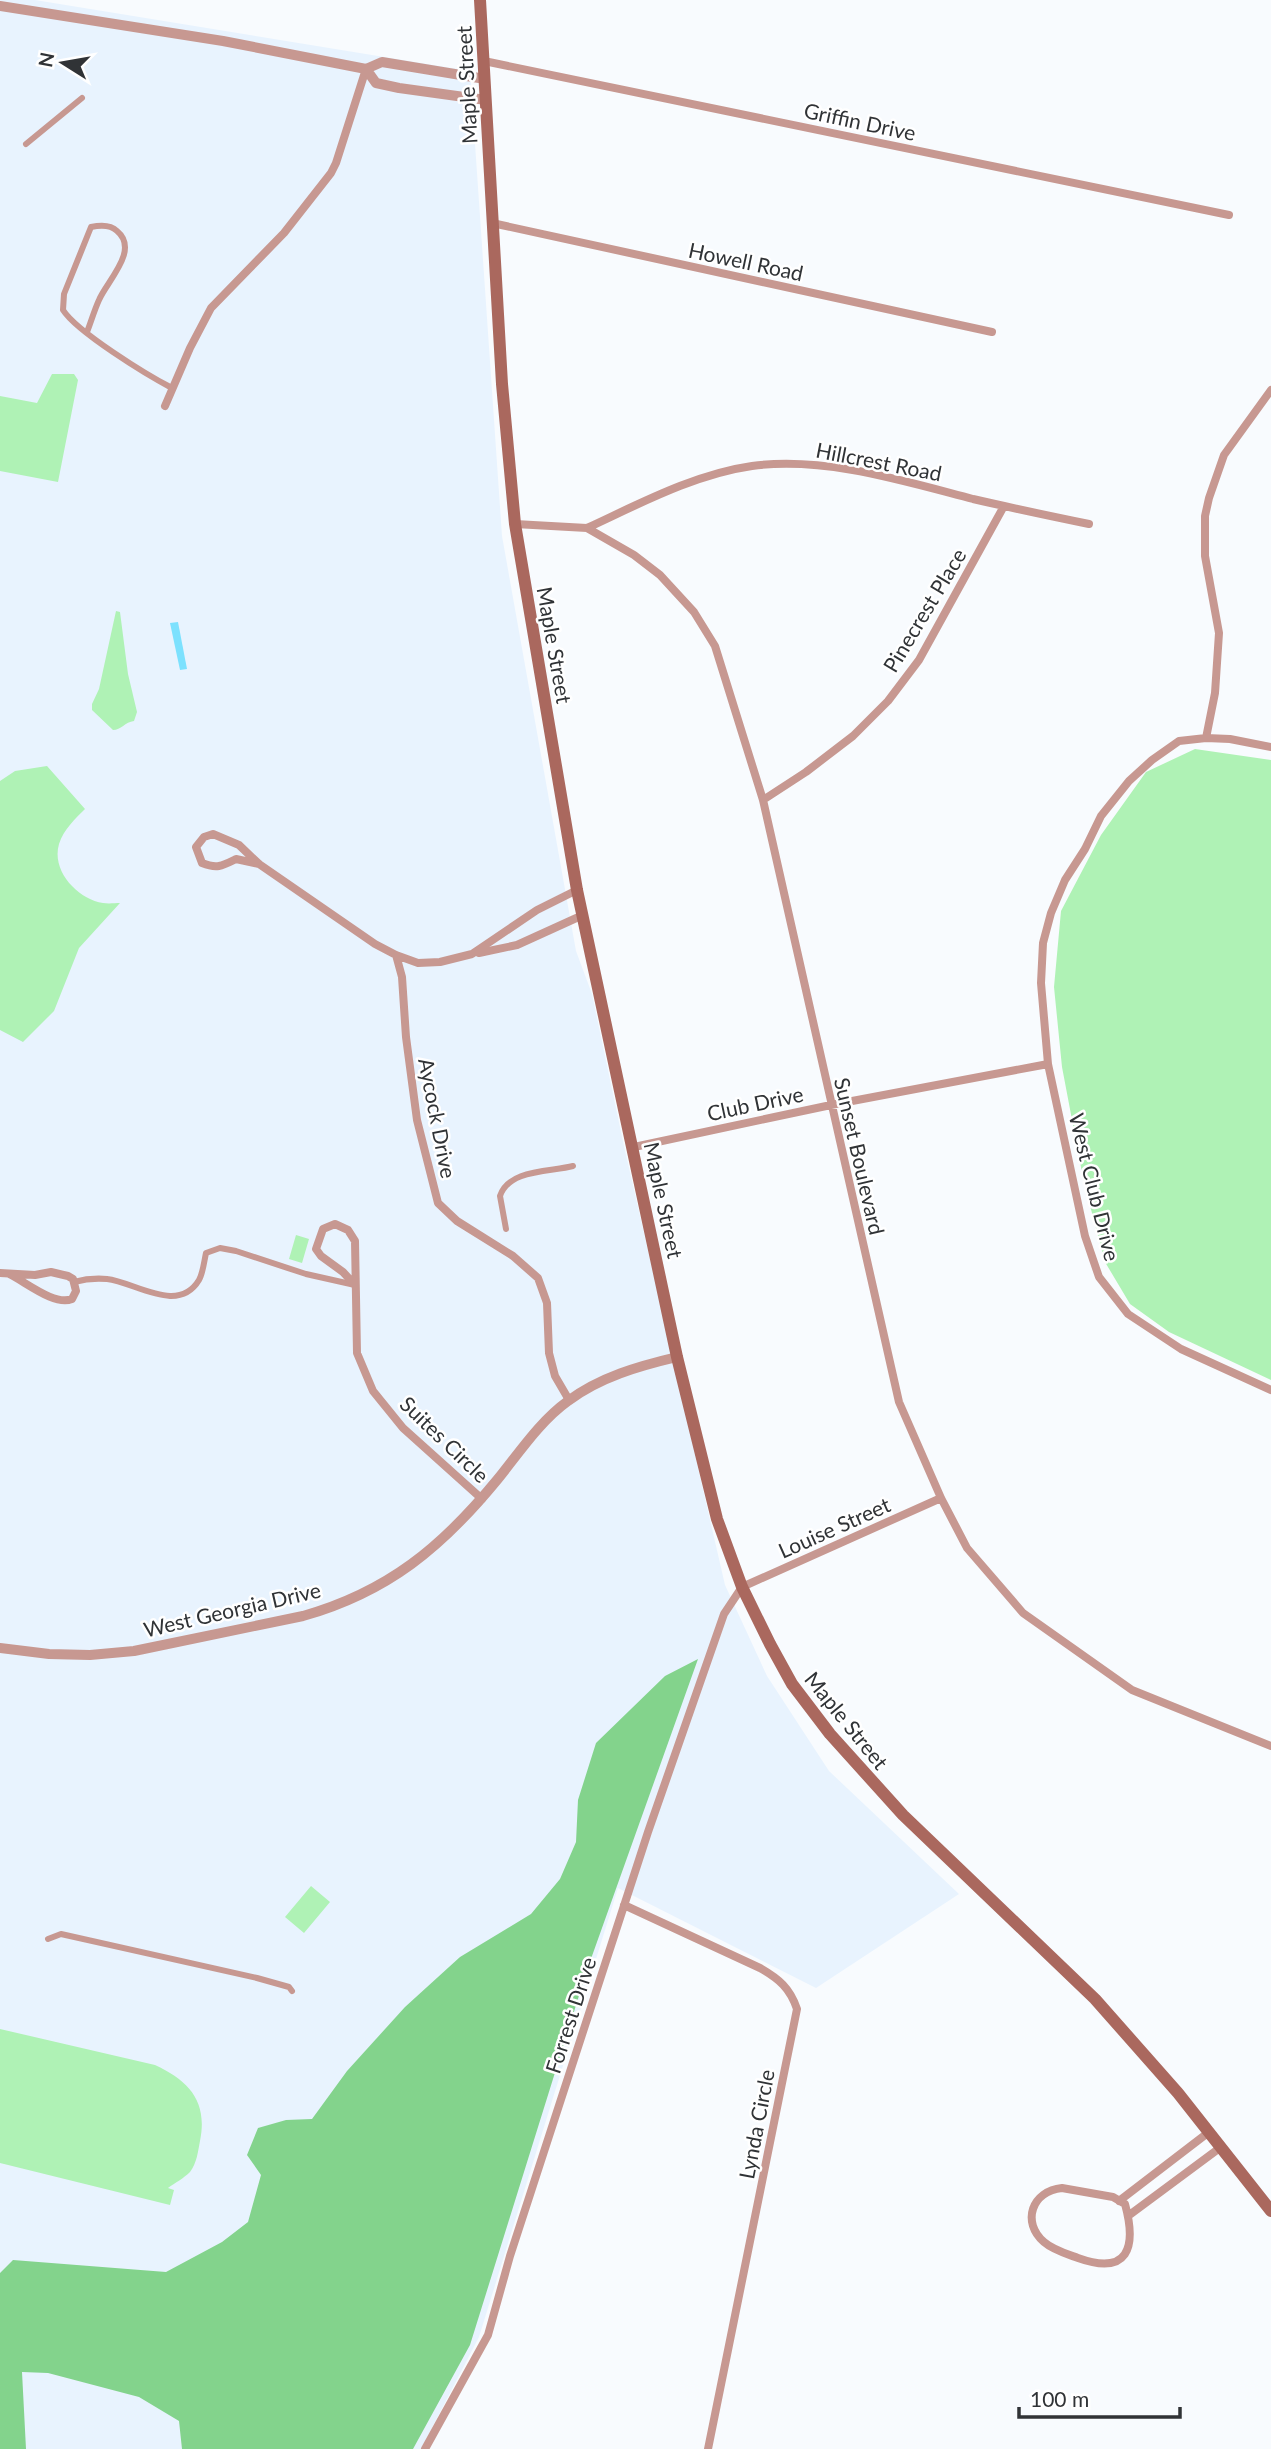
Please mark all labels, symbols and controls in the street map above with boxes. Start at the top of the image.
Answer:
street label: Maple Street [450,25,482,145]
north arrow [28,28,98,98]
text: N [33,50,59,69]
street label: Griffin Drive [802,97,918,145]
street label: Howell Road [686,237,806,285]
street label: Hillcrest Road [814,437,944,485]
street label: Pinecrest Place [877,544,971,676]
street label: Maple Street [532,585,578,706]
street label: Aycock Drive [414,1056,462,1180]
street label: Sunset Boulevard [830,1075,890,1237]
street label: Club Drive [705,1081,805,1125]
street label: West Club Drive [1065,1110,1125,1264]
street label: Maple Street [639,1140,689,1261]
street label: Suites Circle [396,1391,494,1487]
street label: Louise Street [774,1491,894,1563]
street label: West Georgia Drive [141,1576,323,1642]
street label: Maple Street [800,1666,894,1774]
street label: Forrest Drive [539,1954,601,2076]
street label: Lynda Circle [733,2067,779,2181]
scale bar [1019,2376,1180,2420]
text: 100 m [1030,2386,1089,2411]

